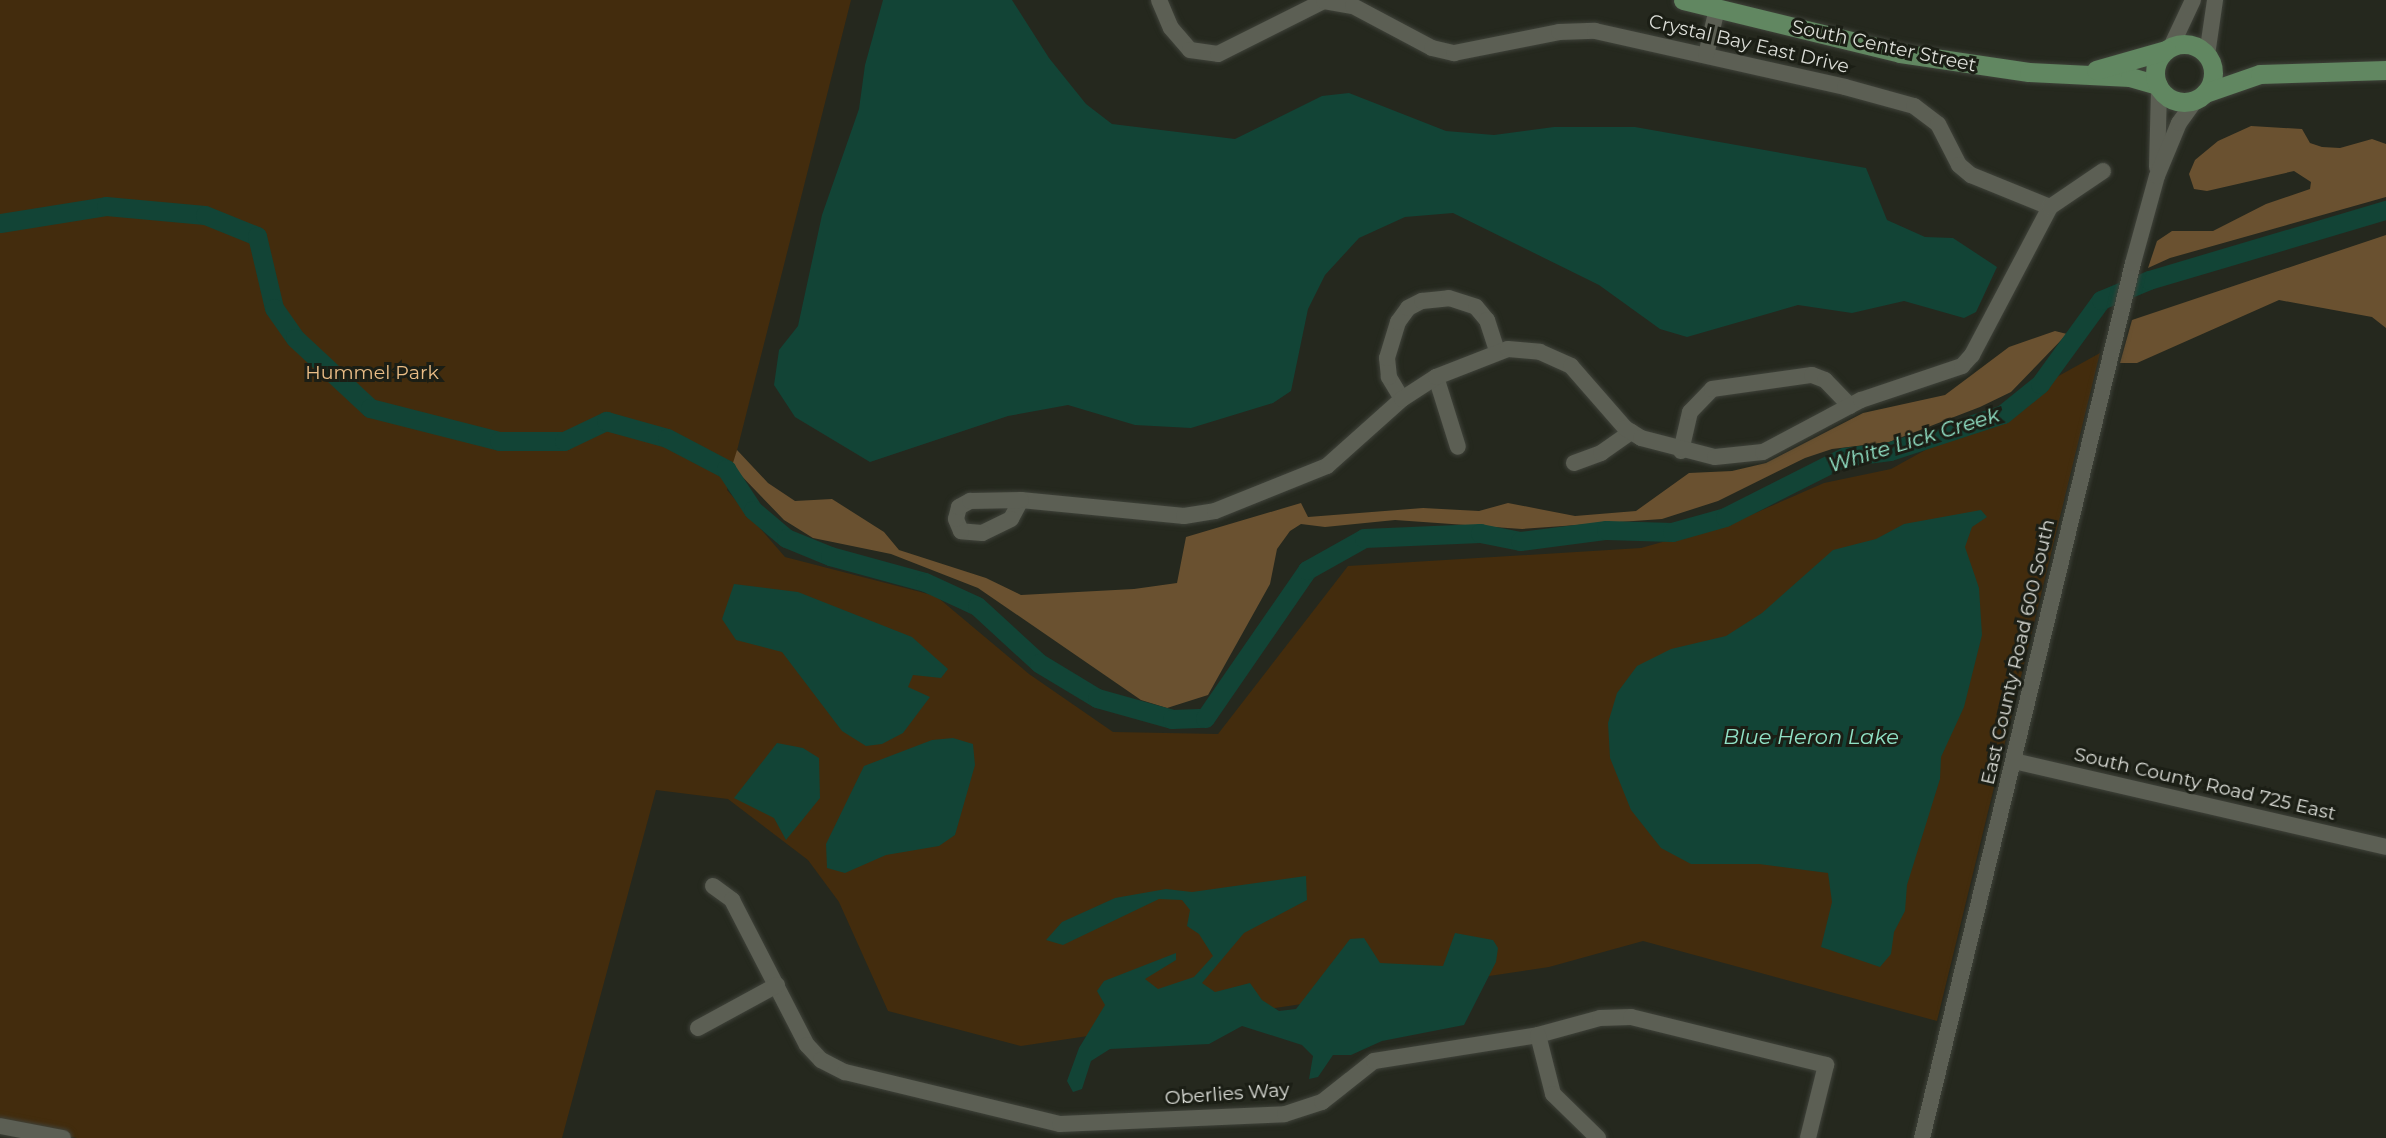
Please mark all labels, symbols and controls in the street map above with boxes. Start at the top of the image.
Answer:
street label: Crystal Bay East Drive [1647,10,1851,78]
street label: South Center Street [1790,15,1978,77]
park label: Hummel Park [305,362,439,384]
water label: White Lick Creek [1825,402,2003,478]
street label: East County Road 600 South [1976,517,2060,787]
water label: Blue Heron Lake [1723,724,1899,750]
street label: South County Road 725 East [2072,743,2338,825]
street label: Oberlies Way [1164,1078,1290,1110]

